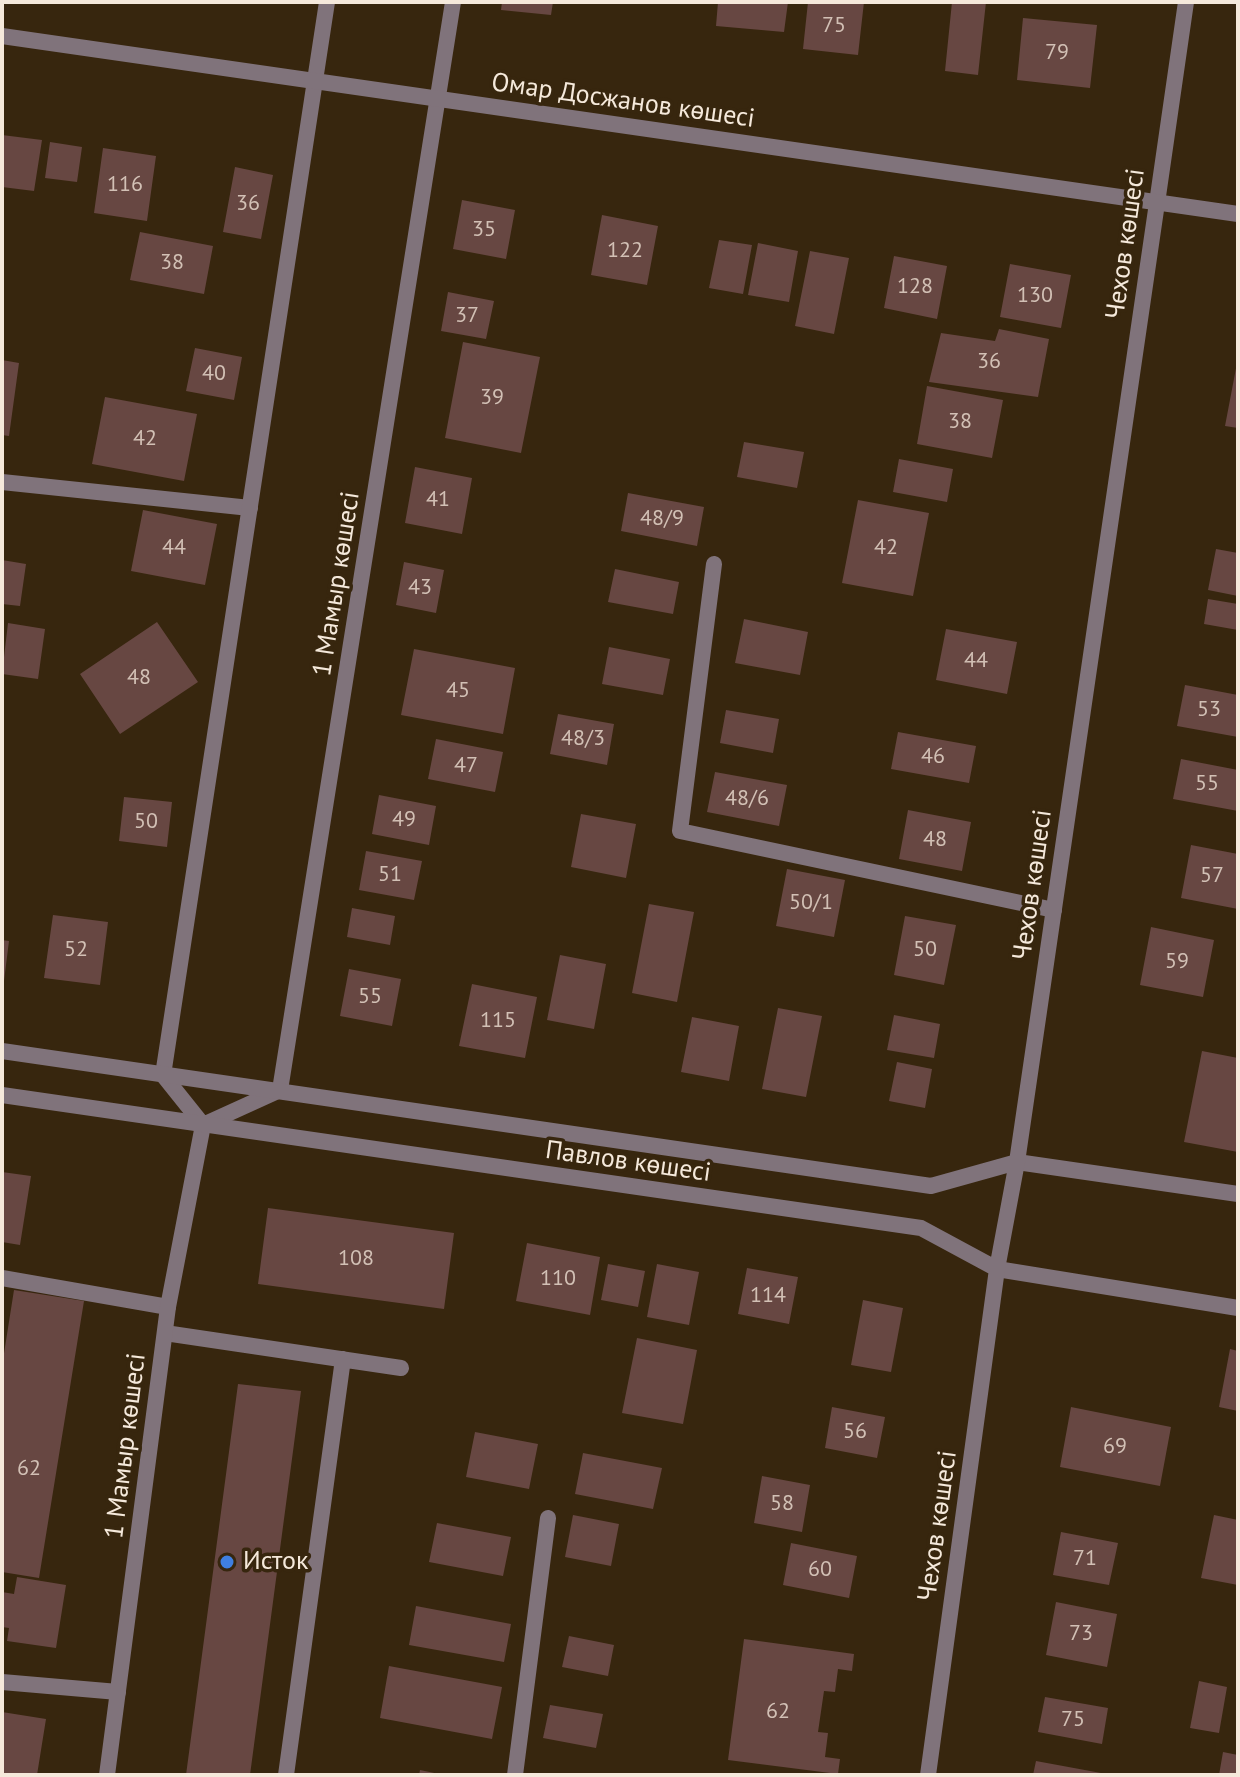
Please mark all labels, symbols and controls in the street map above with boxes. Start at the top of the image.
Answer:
house number: 75 [822,13,846,39]
house number: 79 [1045,40,1069,66]
street label: Омар Досжанов көшесі [489,67,757,135]
street label: Чехов көшесі [1100,167,1152,321]
house number: 116 [107,172,143,198]
house number: 36 [236,191,260,217]
house number: 35 [472,217,496,243]
house number: 122 [607,238,643,264]
house number: 38 [160,250,184,276]
house number: 128 [897,274,933,300]
house number: 130 [1017,283,1053,309]
house number: 37 [455,303,479,329]
house number: 36 [977,349,1001,375]
house number: 40 [202,361,226,387]
house number: 39 [480,385,504,411]
house number: 38 [948,409,972,435]
house number: 42 [133,426,157,452]
house number: 41 [426,487,450,513]
street label: 1 Мамыр көшесі [307,490,367,678]
house number: 48/9 [640,506,684,532]
house number: 44 [162,535,186,561]
house number: 42 [874,535,898,561]
house number: 43 [408,575,432,601]
house number: 44 [964,648,988,674]
house number: 48 [127,665,151,691]
house number: 45 [446,678,470,704]
house number: 53 [1197,697,1221,723]
house number: 48/3 [561,726,605,752]
house number: 46 [921,744,945,770]
house number: 47 [454,753,478,779]
house number: 55 [1195,771,1219,797]
house number: 48/6 [725,786,769,812]
house number: 49 [392,807,416,833]
street label: Чехов көшесі [1007,808,1059,962]
house number: 50 [134,809,158,835]
house number: 48 [923,827,947,853]
house number: 51 [378,862,402,888]
house number: 57 [1200,863,1224,889]
house number: 50/1 [789,890,833,916]
house number: 52 [64,937,88,963]
house number: 50 [913,937,937,963]
house number: 59 [1165,949,1189,975]
house number: 55 [358,984,382,1010]
house number: 115 [480,1008,516,1034]
street label: Павлов көшесі [543,1135,713,1189]
house number: 108 [338,1246,374,1272]
house number: 110 [540,1266,576,1292]
house number: 114 [750,1283,786,1309]
street label: 1 Мамыр көшесі [99,1352,153,1540]
house number: 56 [843,1419,867,1445]
house number: 69 [1103,1434,1127,1460]
street label: Чехов көшесі [912,1449,964,1603]
house number: 62 [17,1456,41,1482]
house number: 58 [770,1491,794,1517]
place label: Исток [243,1546,308,1578]
house number: 71 [1073,1546,1097,1572]
marker: Исток [218,1553,236,1571]
house number: 60 [808,1557,832,1583]
house number: 73 [1069,1621,1093,1647]
house number: 62 [766,1699,790,1725]
house number: 75 [1061,1707,1085,1733]

